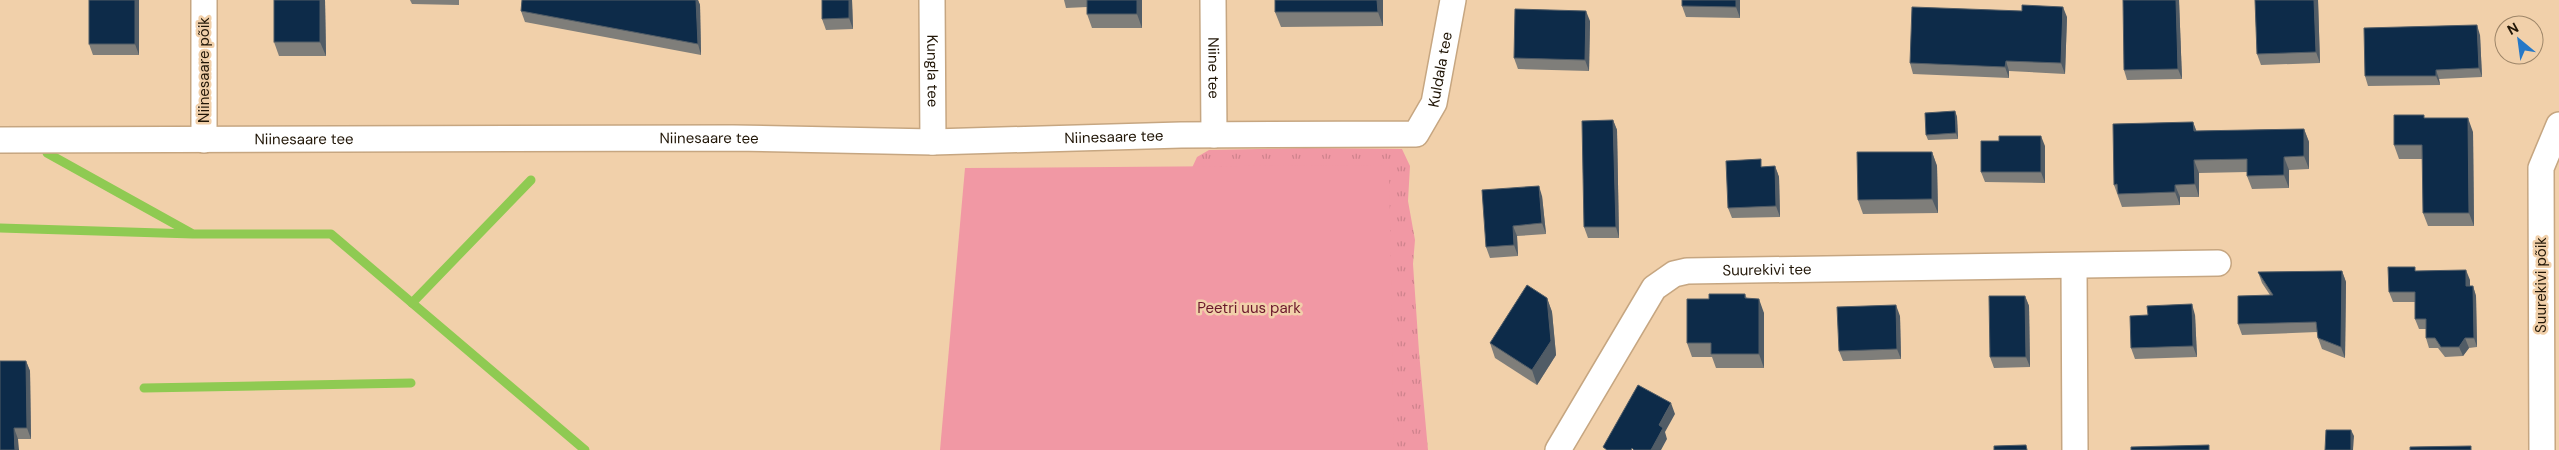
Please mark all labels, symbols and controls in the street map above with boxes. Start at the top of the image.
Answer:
north arrow [2494,15,2544,65]
street label: Niinesaare põik [194,17,214,123]
text: N [2504,18,2522,39]
street label: Kuldala tee [1423,30,1457,109]
street label: Kungla tee [922,35,943,107]
street label: Niine tee [1203,37,1224,99]
street label: Niinesaare tee [1064,125,1164,148]
street label: Niinesaare tee [659,128,759,149]
street label: Niinesaare tee [254,129,354,149]
street label: Suurekivi põik [2531,237,2551,333]
street label: Suurekivi tee [1722,259,1812,280]
park label: Peetri uus park [1197,298,1301,318]

